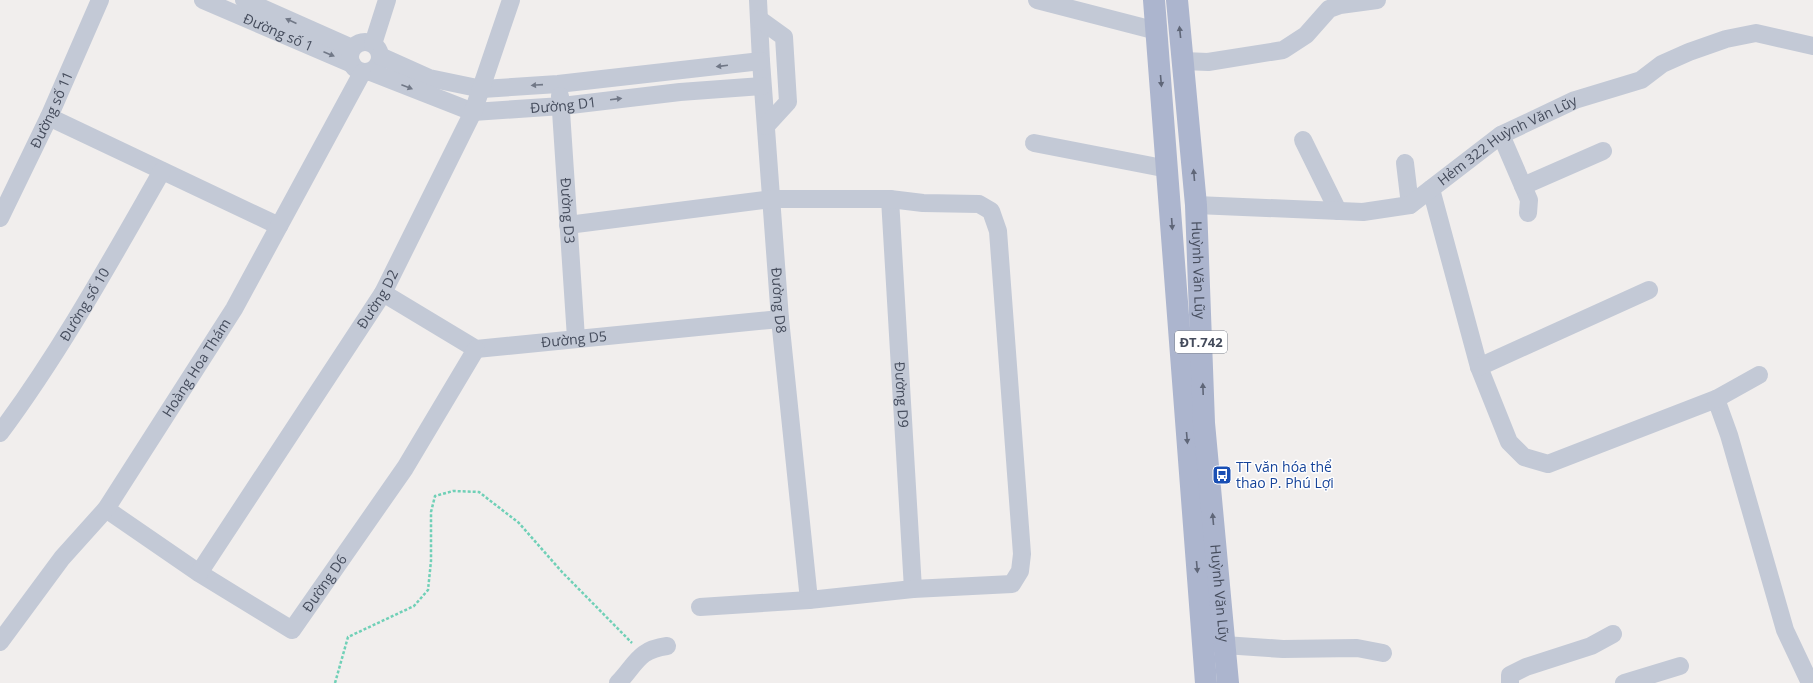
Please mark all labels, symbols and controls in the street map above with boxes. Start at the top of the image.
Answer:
street label: Đường số 1 [241,8,317,55]
one-way arrow [285,18,296,24]
one-way arrow [1176,26,1183,38]
one-way arrow [324,52,336,58]
one-way arrow [716,63,728,69]
street label: Đường số 11 [25,68,77,151]
one-way arrow [1157,75,1164,87]
one-way arrow [531,82,543,89]
one-way arrow [402,84,414,90]
street label: Hẻm 322 Huỳnh Văn Lũy [1433,90,1581,190]
street label: Đường D1 [530,92,597,117]
one-way arrow [610,96,622,103]
one-way arrow [1190,169,1197,181]
street label: Đường D3 [556,177,580,244]
one-way arrow [1168,218,1175,230]
street label: Huỳnh Văn Lũy [1188,221,1210,320]
street label: Đường số 10 [55,264,114,345]
street label: Đường D2 [352,266,402,332]
street label: Đường D8 [767,267,791,334]
street label: Hoàng Hoa Thám [157,314,235,420]
street label: Đường D5 [540,326,608,352]
road number: ĐT.742 [1175,331,1227,353]
street label: Đường D9 [891,361,913,428]
one-way arrow [1199,383,1206,395]
one-way arrow [1183,432,1190,444]
place label: TT văn hóa thể thao P. Phú Lợi [1236,457,1334,492]
bus stop icon: TT văn hóa thể thao P. Phú Lợi [1211,464,1233,486]
one-way arrow [1209,513,1216,525]
street label: Huỳnh Văn Lũy [1206,544,1234,644]
street label: Đường D6 [298,550,351,615]
one-way arrow [1193,561,1200,573]

